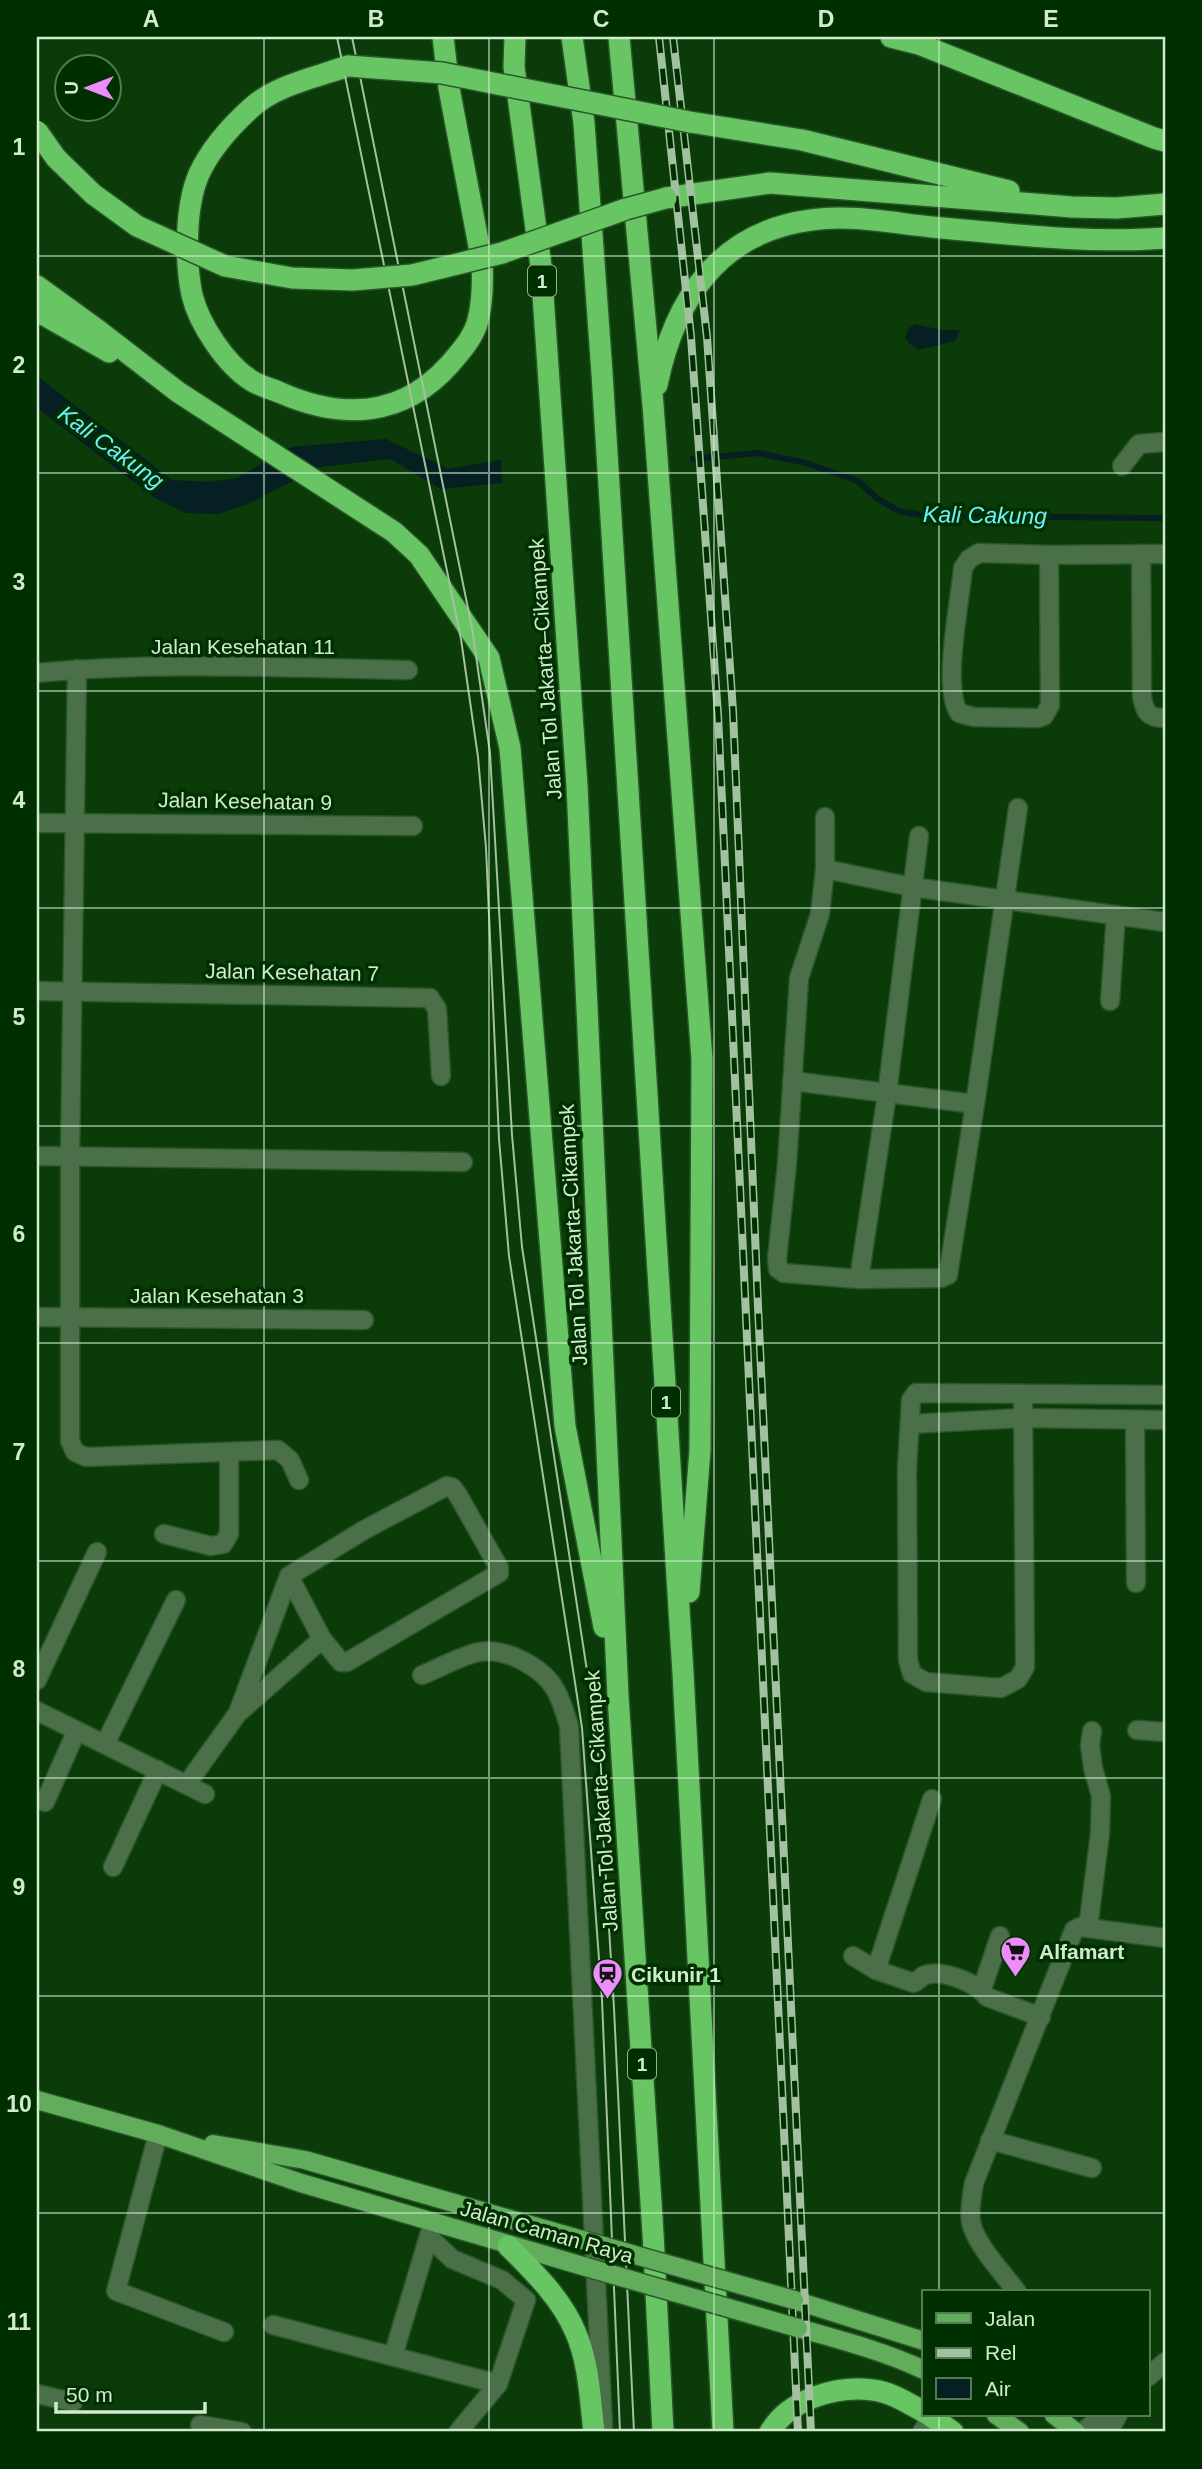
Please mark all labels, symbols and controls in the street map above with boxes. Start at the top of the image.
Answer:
text: A [143,6,159,32]
text: B [368,6,384,32]
text: C [593,6,609,32]
text: D [818,6,834,32]
text: E [1043,6,1059,32]
north arrow [52,52,122,122]
text: U [61,81,82,95]
text: 1 [13,134,26,160]
road number: 1 [528,266,556,296]
text: 2 [13,352,25,378]
water label: Kali Cakung [53,400,169,494]
water label: Kali Cakung [923,501,1047,529]
street label: Jalan Tol Jakarta–Cikampek [524,537,566,801]
text: 3 [13,569,25,595]
street label: Jalan Kesehatan 11 [151,635,335,658]
text: 4 [13,787,26,813]
street label: Jalan Kesehatan 9 [158,788,332,814]
street label: Jalan Kesehatan 7 [205,959,379,985]
text: 5 [13,1004,26,1030]
street label: Jalan Tol Jakarta–Cikampek [555,1103,591,1367]
text: 6 [13,1221,25,1247]
street label: Jalan Kesehatan 3 [130,1284,304,1307]
road number: 1 [652,1386,680,1418]
text: 7 [13,1439,25,1465]
text: 8 [13,1656,26,1682]
street label: Jalan Tol Jakarta–Cikampek [580,1669,622,1933]
text: 9 [13,1874,25,1900]
supermarket icon: Alfamart [999,1934,1033,1978]
place label: Alfamart [1039,1940,1124,1963]
station icon: Cikunir 1 [591,1957,625,2001]
place label: Cikunir 1 [631,1963,721,1986]
road number: 1 [628,2048,656,2080]
text: 10 [6,2091,32,2117]
street label: Jalan Caman Raya [458,2196,636,2268]
legend [922,2290,1150,2416]
text: Jalan [985,2307,1035,2330]
text: 11 [7,2309,31,2335]
text: Rel [985,2341,1017,2364]
scale bar [56,2371,205,2415]
text: Air [985,2377,1011,2400]
text: 50 m [66,2383,113,2406]

